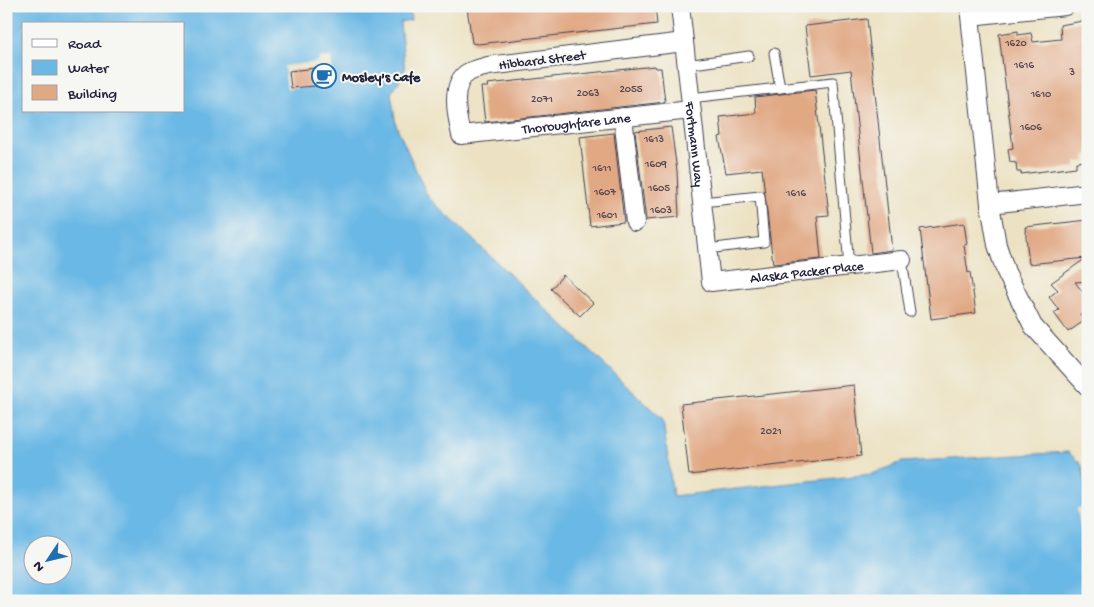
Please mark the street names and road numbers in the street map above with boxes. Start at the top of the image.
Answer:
street label: Hibbard Street [498,48,588,75]
street label: Fortmann Way [680,100,706,188]
street label: Thoroughfare Lane [520,111,632,139]
street label: Alaska Packer Place [749,258,865,288]

